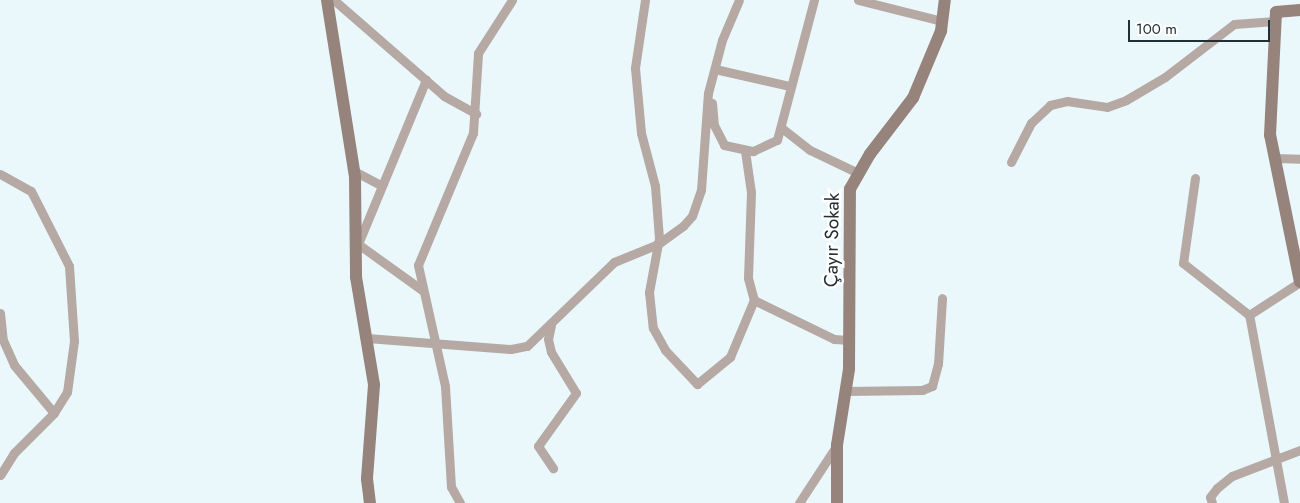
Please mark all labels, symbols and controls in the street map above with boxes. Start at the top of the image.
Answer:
scale bar [1130,10,1272,42]
text: 100 m [1136,18,1177,40]
street label: Çayır Sokak [820,193,844,287]

